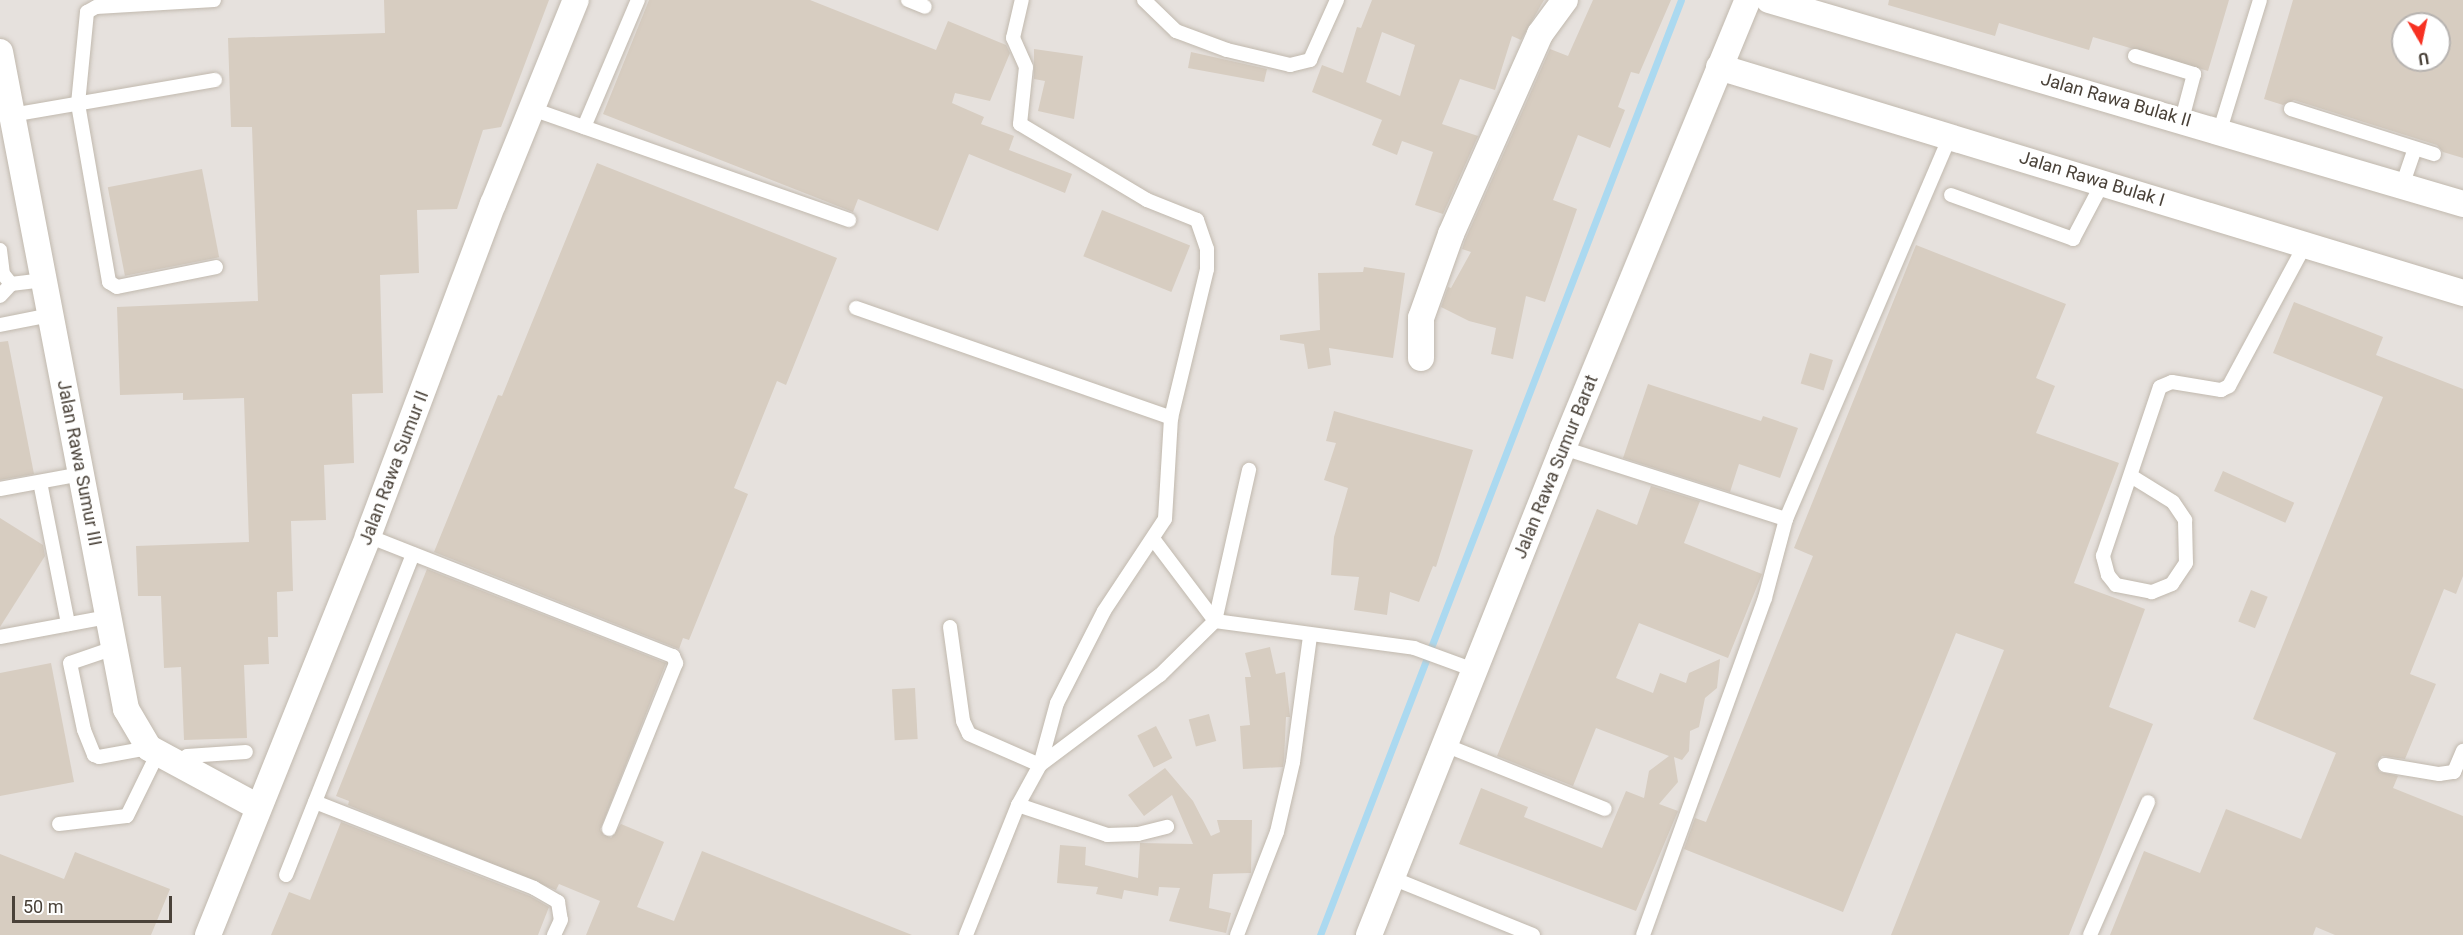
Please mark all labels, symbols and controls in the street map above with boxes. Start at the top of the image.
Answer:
north arrow [2391,12,2451,72]
text: U [2417,48,2430,69]
street label: Jalan Rawa Bulak II [2038,68,2194,132]
street label: Jalan Rawa Bulak I [2017,147,2167,211]
street label: Jalan Rawa Sumur Barat [1509,372,1603,562]
street label: Jalan Rawa Sumur III [52,378,106,548]
street label: Jalan Rawa Sumur II [355,388,433,548]
scale bar [15,884,176,922]
text: 50 m [23,896,63,917]

